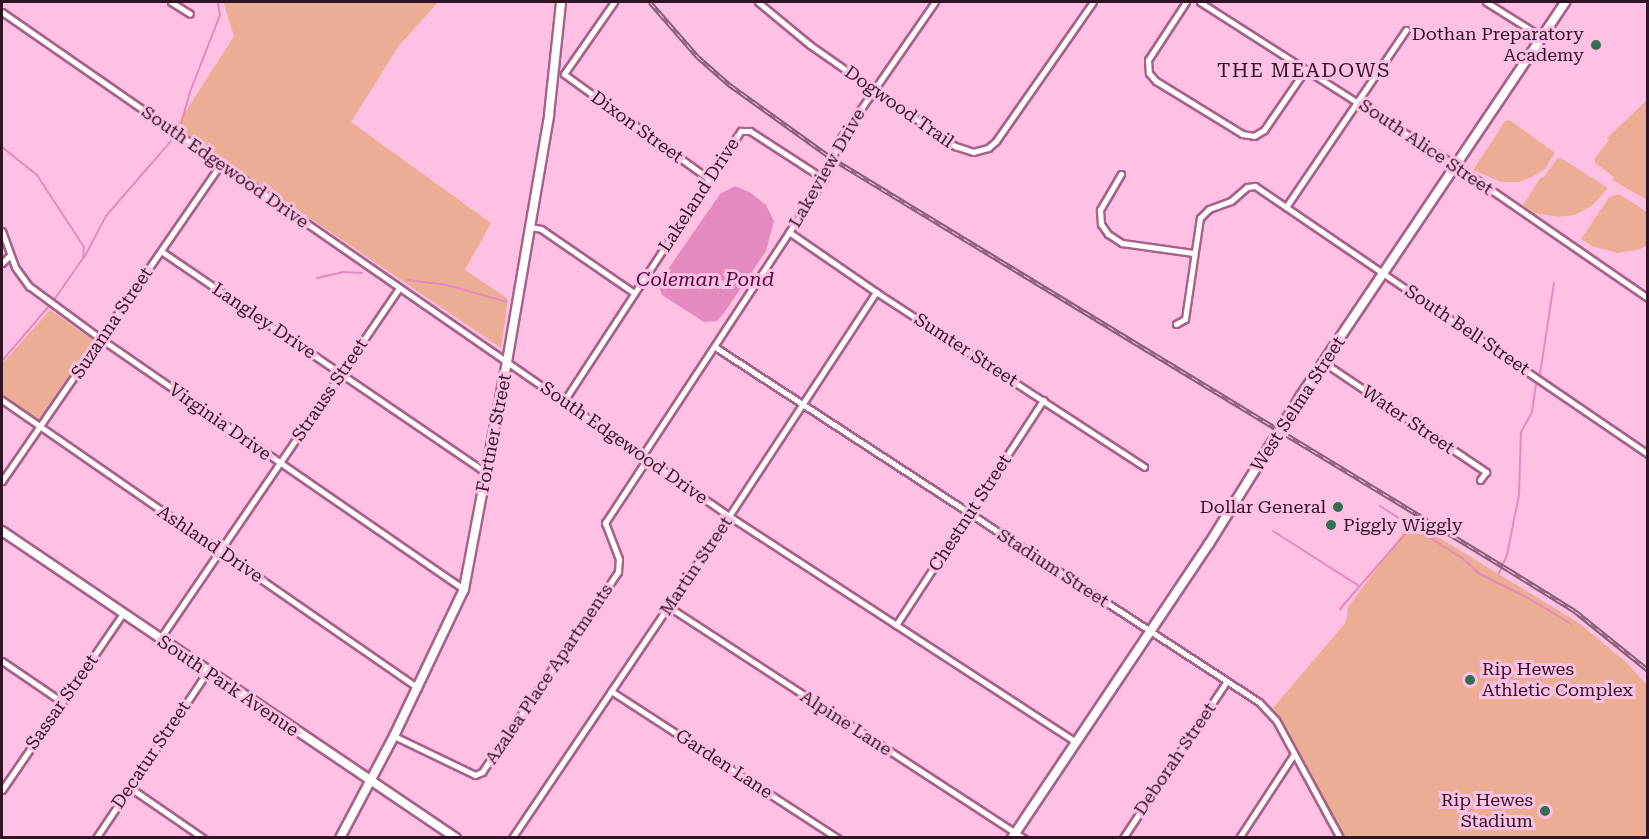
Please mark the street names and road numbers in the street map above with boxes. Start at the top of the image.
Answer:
street label: Dogwood Trail [840,61,958,153]
street label: Dixon Street [587,86,687,168]
street label: South Alice Street [1355,94,1497,200]
street label: South Edgewood Drive [137,101,313,233]
street label: Lakeview Drive [784,105,870,231]
street label: Lakeland Drive [654,134,744,256]
street label: Suzanna Street [67,263,157,383]
street label: Langley Drive [208,278,320,364]
street label: South Bell Street [1401,280,1533,380]
street label: Sumter Street [910,309,1022,391]
street label: West Selma Street [1246,333,1350,475]
street label: Strauss Street [288,335,372,445]
street label: Fortner Street [472,372,516,494]
street label: South Edgewood Drive [536,377,712,509]
street label: Virginia Drive [165,379,275,465]
street label: Water Street [1358,381,1458,459]
street label: Chestnut Street [924,450,1016,576]
street label: Ashland Drive [153,501,267,587]
street label: Martin Street [655,512,737,620]
street label: Stadium Street [993,524,1113,612]
street label: Azalea Place Apartments [480,580,618,768]
street label: South Park Avenue [153,631,303,741]
street label: Sassar Street [21,650,103,754]
street label: Alpine Lane [796,685,896,761]
street label: Decatur Street [107,697,195,813]
street label: Deborah Street [1129,699,1221,819]
street label: Garden Lane [671,725,777,803]

